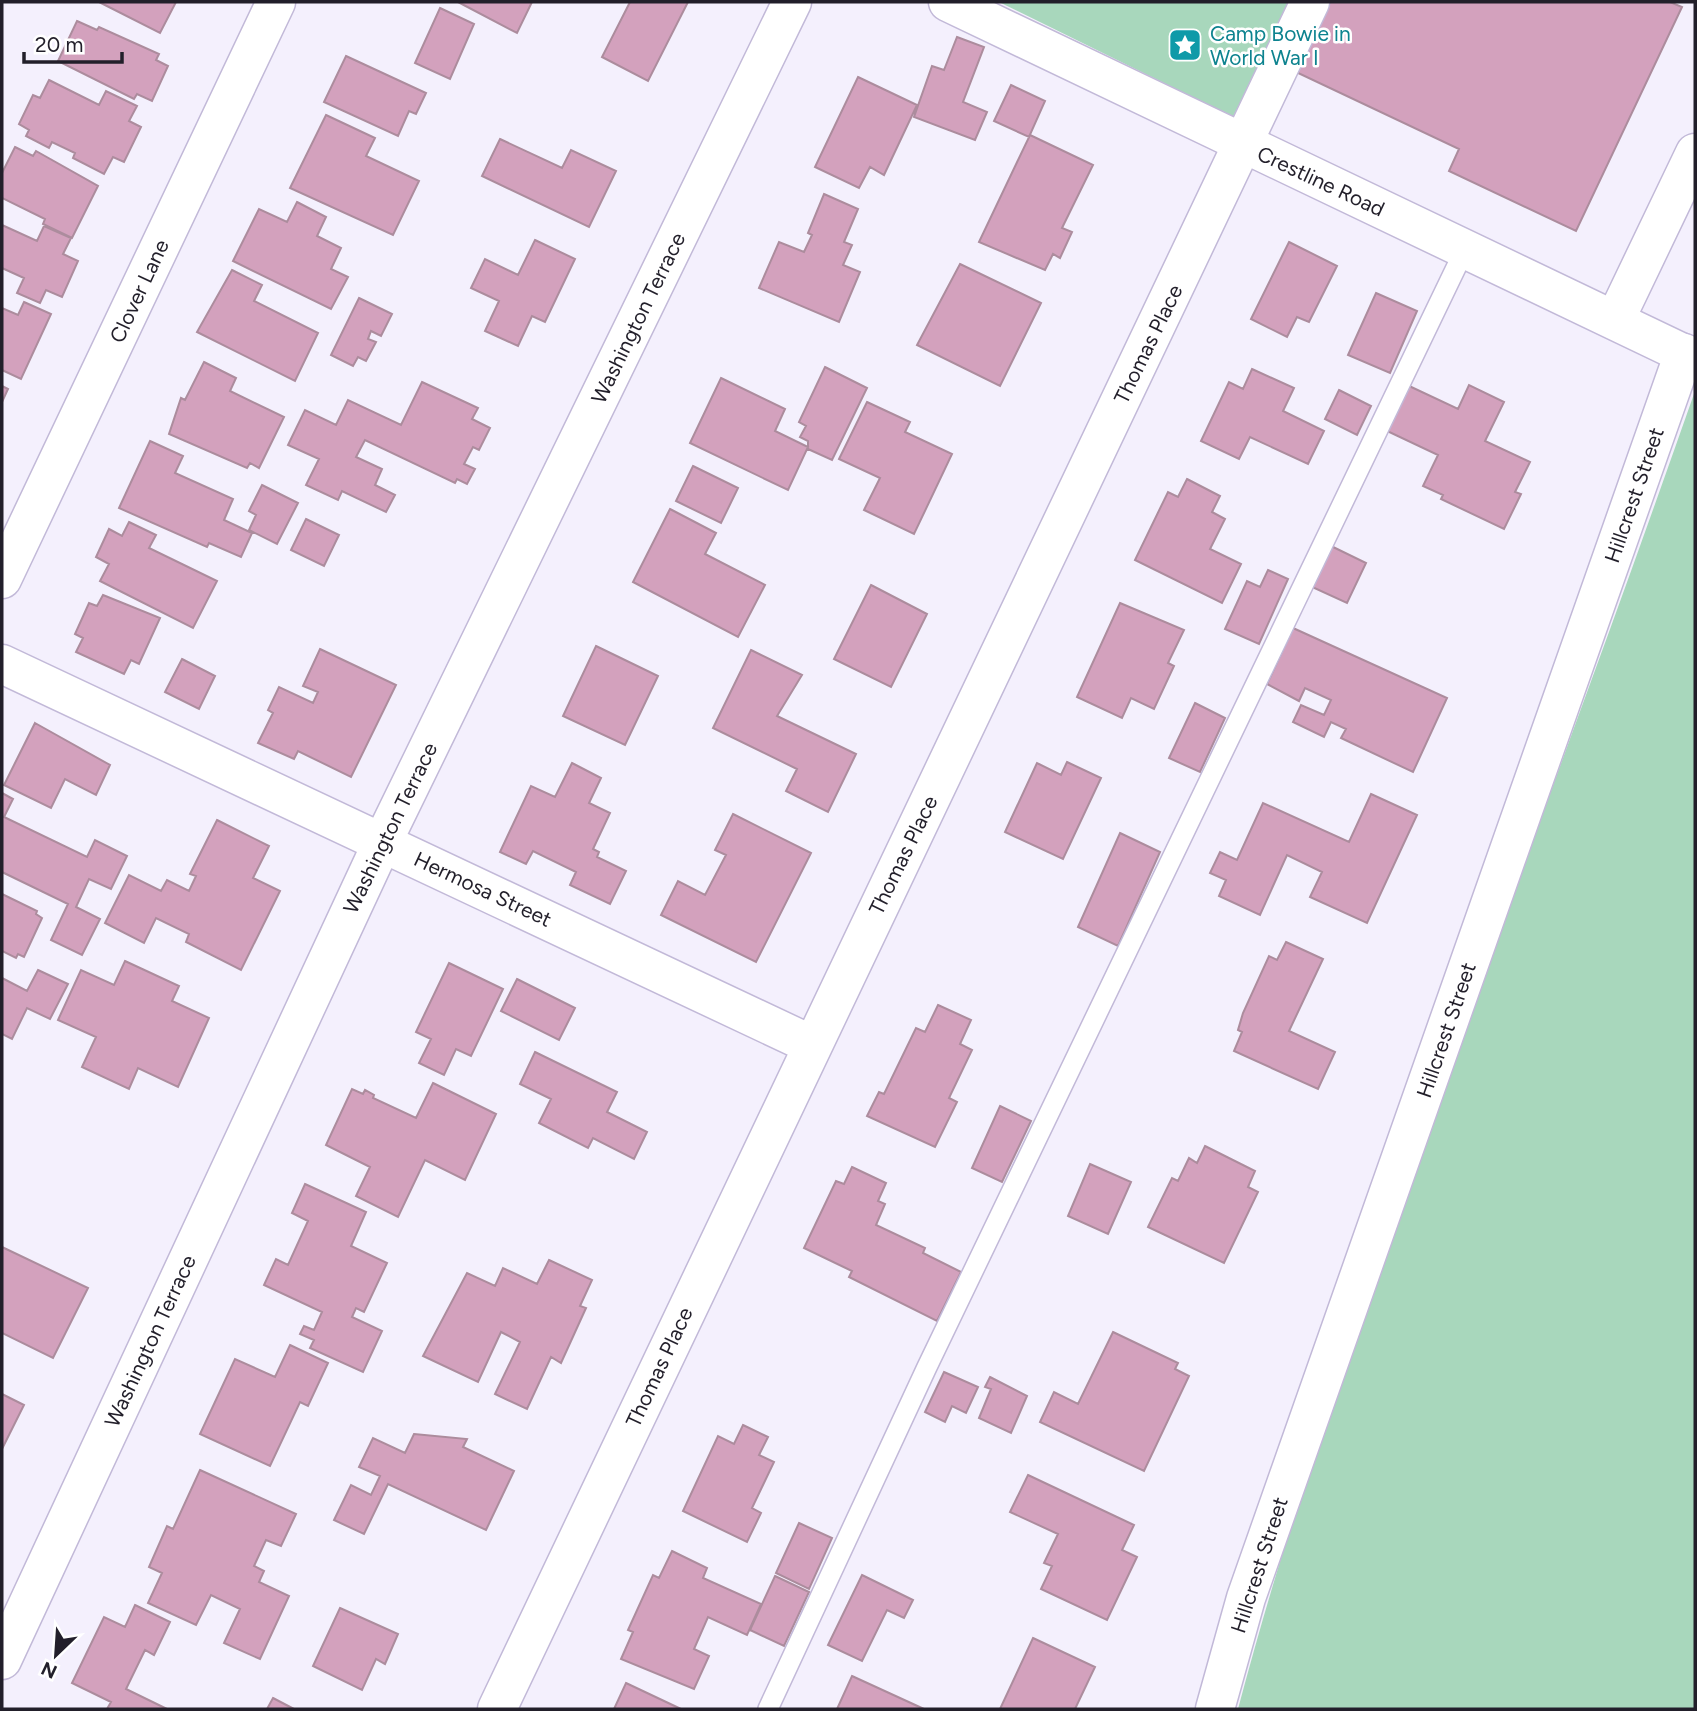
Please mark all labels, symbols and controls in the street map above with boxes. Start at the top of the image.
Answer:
scale bar [24,21,122,65]
place label: Camp Bowie in World War I [1210,21,1351,70]
place icon: Camp Bowie in World War I [1166,26,1204,64]
text: 20 m [35,32,83,57]
street label: Crestline Road [1253,141,1389,221]
street label: Washington Terrace [586,229,690,407]
street label: Clover Lane [104,235,174,347]
street label: Thomas Place [1108,280,1188,408]
street label: Hillcrest Street [1599,424,1669,566]
street label: Washington Terrace [338,739,442,917]
street label: Thomas Place [863,791,943,919]
street label: Hermosa Street [410,846,556,932]
street label: Hillcrest Street [1411,959,1481,1101]
street label: Washington Terrace [99,1251,201,1431]
street label: Thomas Place [620,1303,698,1431]
street label: Hillcrest Street [1225,1494,1293,1636]
north arrow [21,1620,91,1690]
text: N [38,1656,61,1683]

